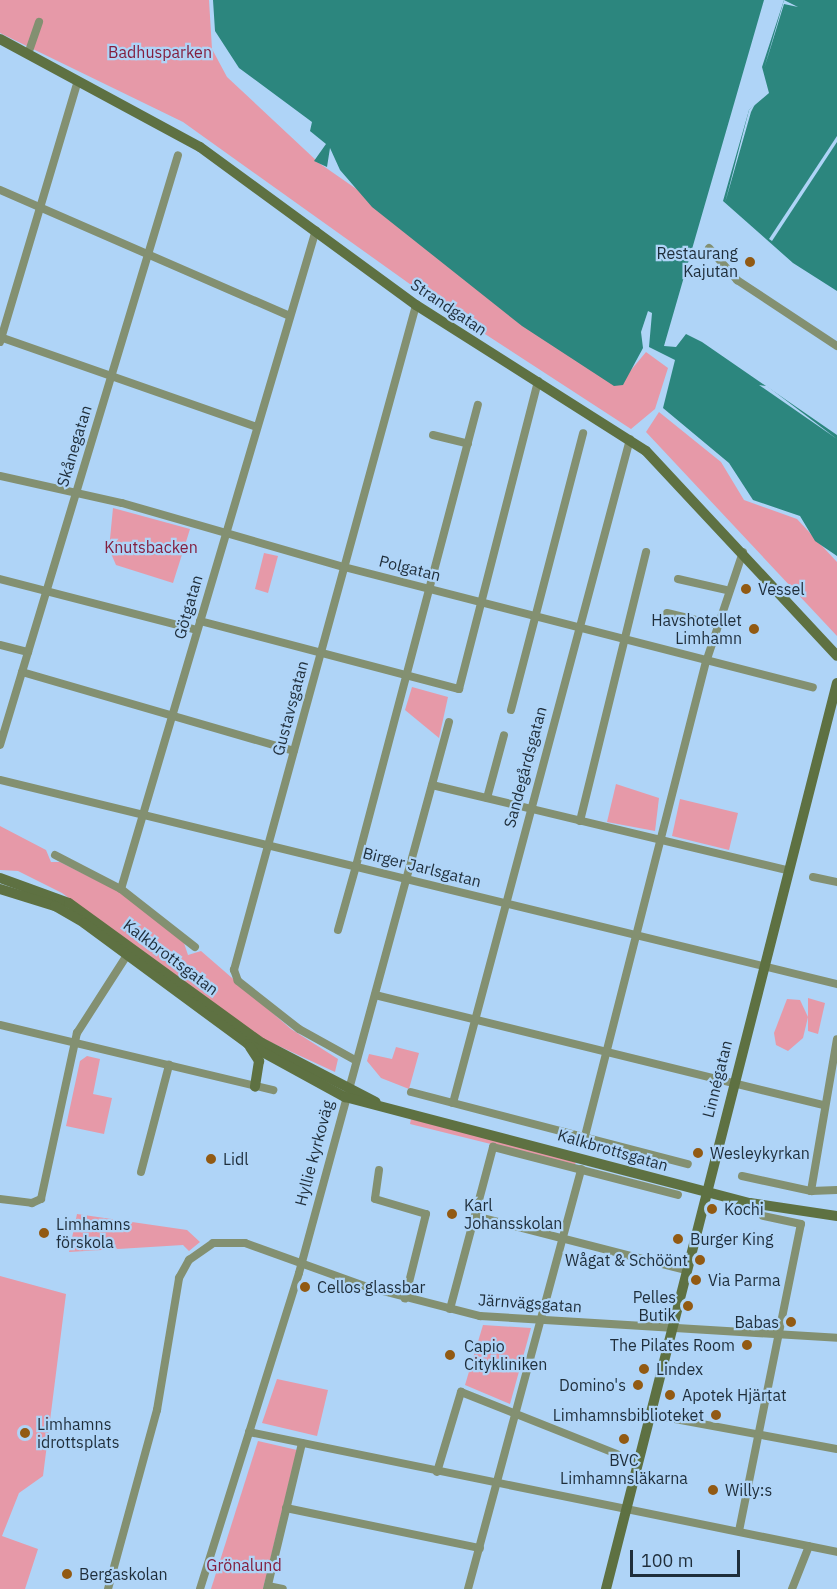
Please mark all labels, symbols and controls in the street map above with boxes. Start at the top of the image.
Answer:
park label: Badhusparken [108,42,212,62]
place label: Restaurang Kajutan [656,243,738,281]
marker: Restaurang Kajutan [743,255,757,269]
street label: Strandgatan [407,274,491,340]
street label: Skånegatan [53,403,95,489]
park label: Knutsbacken [104,537,198,557]
street label: Polgatan [377,551,443,585]
street label: Götgatan [170,573,206,641]
place label: Vessel [758,579,805,599]
marker: Vessel [739,582,753,596]
place label: Havshotellet Limhamn [651,610,742,648]
marker: Havshotellet Limhamn [747,622,761,636]
street label: Gustavsgatan [268,658,312,758]
street label: Sandegårdsgatan [500,704,550,830]
street label: Birger Jarlsgatan [361,843,483,891]
street label: Kalkbrottsgatan [120,915,222,999]
street label: Linnégatan [698,1038,736,1120]
street label: Hyllie kyrkoväg [291,1098,337,1208]
street label: Kalkbrottsgatan [555,1125,671,1175]
place label: Wesleykyrkan [710,1143,810,1163]
marker: Wesleykyrkan [691,1146,705,1160]
place label: Lidl [223,1149,249,1169]
marker: Lidl [204,1152,218,1166]
place label: Karl Johansskolan [464,1195,562,1233]
place label: Kochi [724,1199,764,1219]
marker: Kochi [705,1202,719,1216]
marker: Karl Johansskolan [445,1207,459,1221]
place label: Limhamns förskola [56,1214,130,1252]
marker: Limhamns förskola [37,1226,51,1240]
place label: Burger King [690,1229,774,1249]
marker: Burger King [671,1232,685,1246]
place label: Wågat & Schöönt [565,1250,688,1270]
marker: Wågat & Schöönt [693,1253,707,1267]
place label: Via Parma [708,1270,781,1290]
marker: Via Parma [689,1273,703,1287]
place label: Cellos glassbar [317,1277,425,1297]
marker: Cellos glassbar [298,1280,312,1294]
place label: Pelles Butik [633,1287,676,1325]
street label: Järnvägsgatan [477,1290,583,1316]
marker: Pelles Butik [681,1299,695,1313]
place label: Babas [734,1312,779,1332]
marker: Babas [784,1315,798,1329]
place label: The Pilates Room [610,1335,735,1355]
place label: Capio Citykliniken [464,1336,547,1374]
marker: The Pilates Room [740,1338,754,1352]
marker: Capio Citykliniken [441,1346,459,1364]
place label: Lindex [656,1359,703,1379]
marker: Lindex [637,1362,651,1376]
place label: Domino's [559,1375,626,1395]
marker: Domino's [631,1378,645,1392]
place label: Apotek Hjärtat [682,1385,787,1405]
marker: Apotek Hjärtat [663,1388,677,1402]
place label: Limhamnsbiblioteket [553,1405,704,1425]
marker: Limhamnsbiblioteket [709,1408,723,1422]
place label: Limhamns idrottsplats [37,1414,119,1452]
marker: Limhamns idrottsplats [18,1426,32,1440]
marker: BVC Limhamnsläkarna [615,1430,633,1448]
place label: BVC Limhamnsläkarna [560,1450,688,1488]
place label: Willy:s [725,1480,772,1500]
marker: Willy:s [706,1483,720,1497]
scale bar [633,1538,742,1576]
text: 100 m [641,1549,693,1572]
park label: Grönalund [206,1555,282,1575]
place label: Bergaskolan [79,1564,168,1584]
marker: Bergaskolan [60,1567,74,1581]

